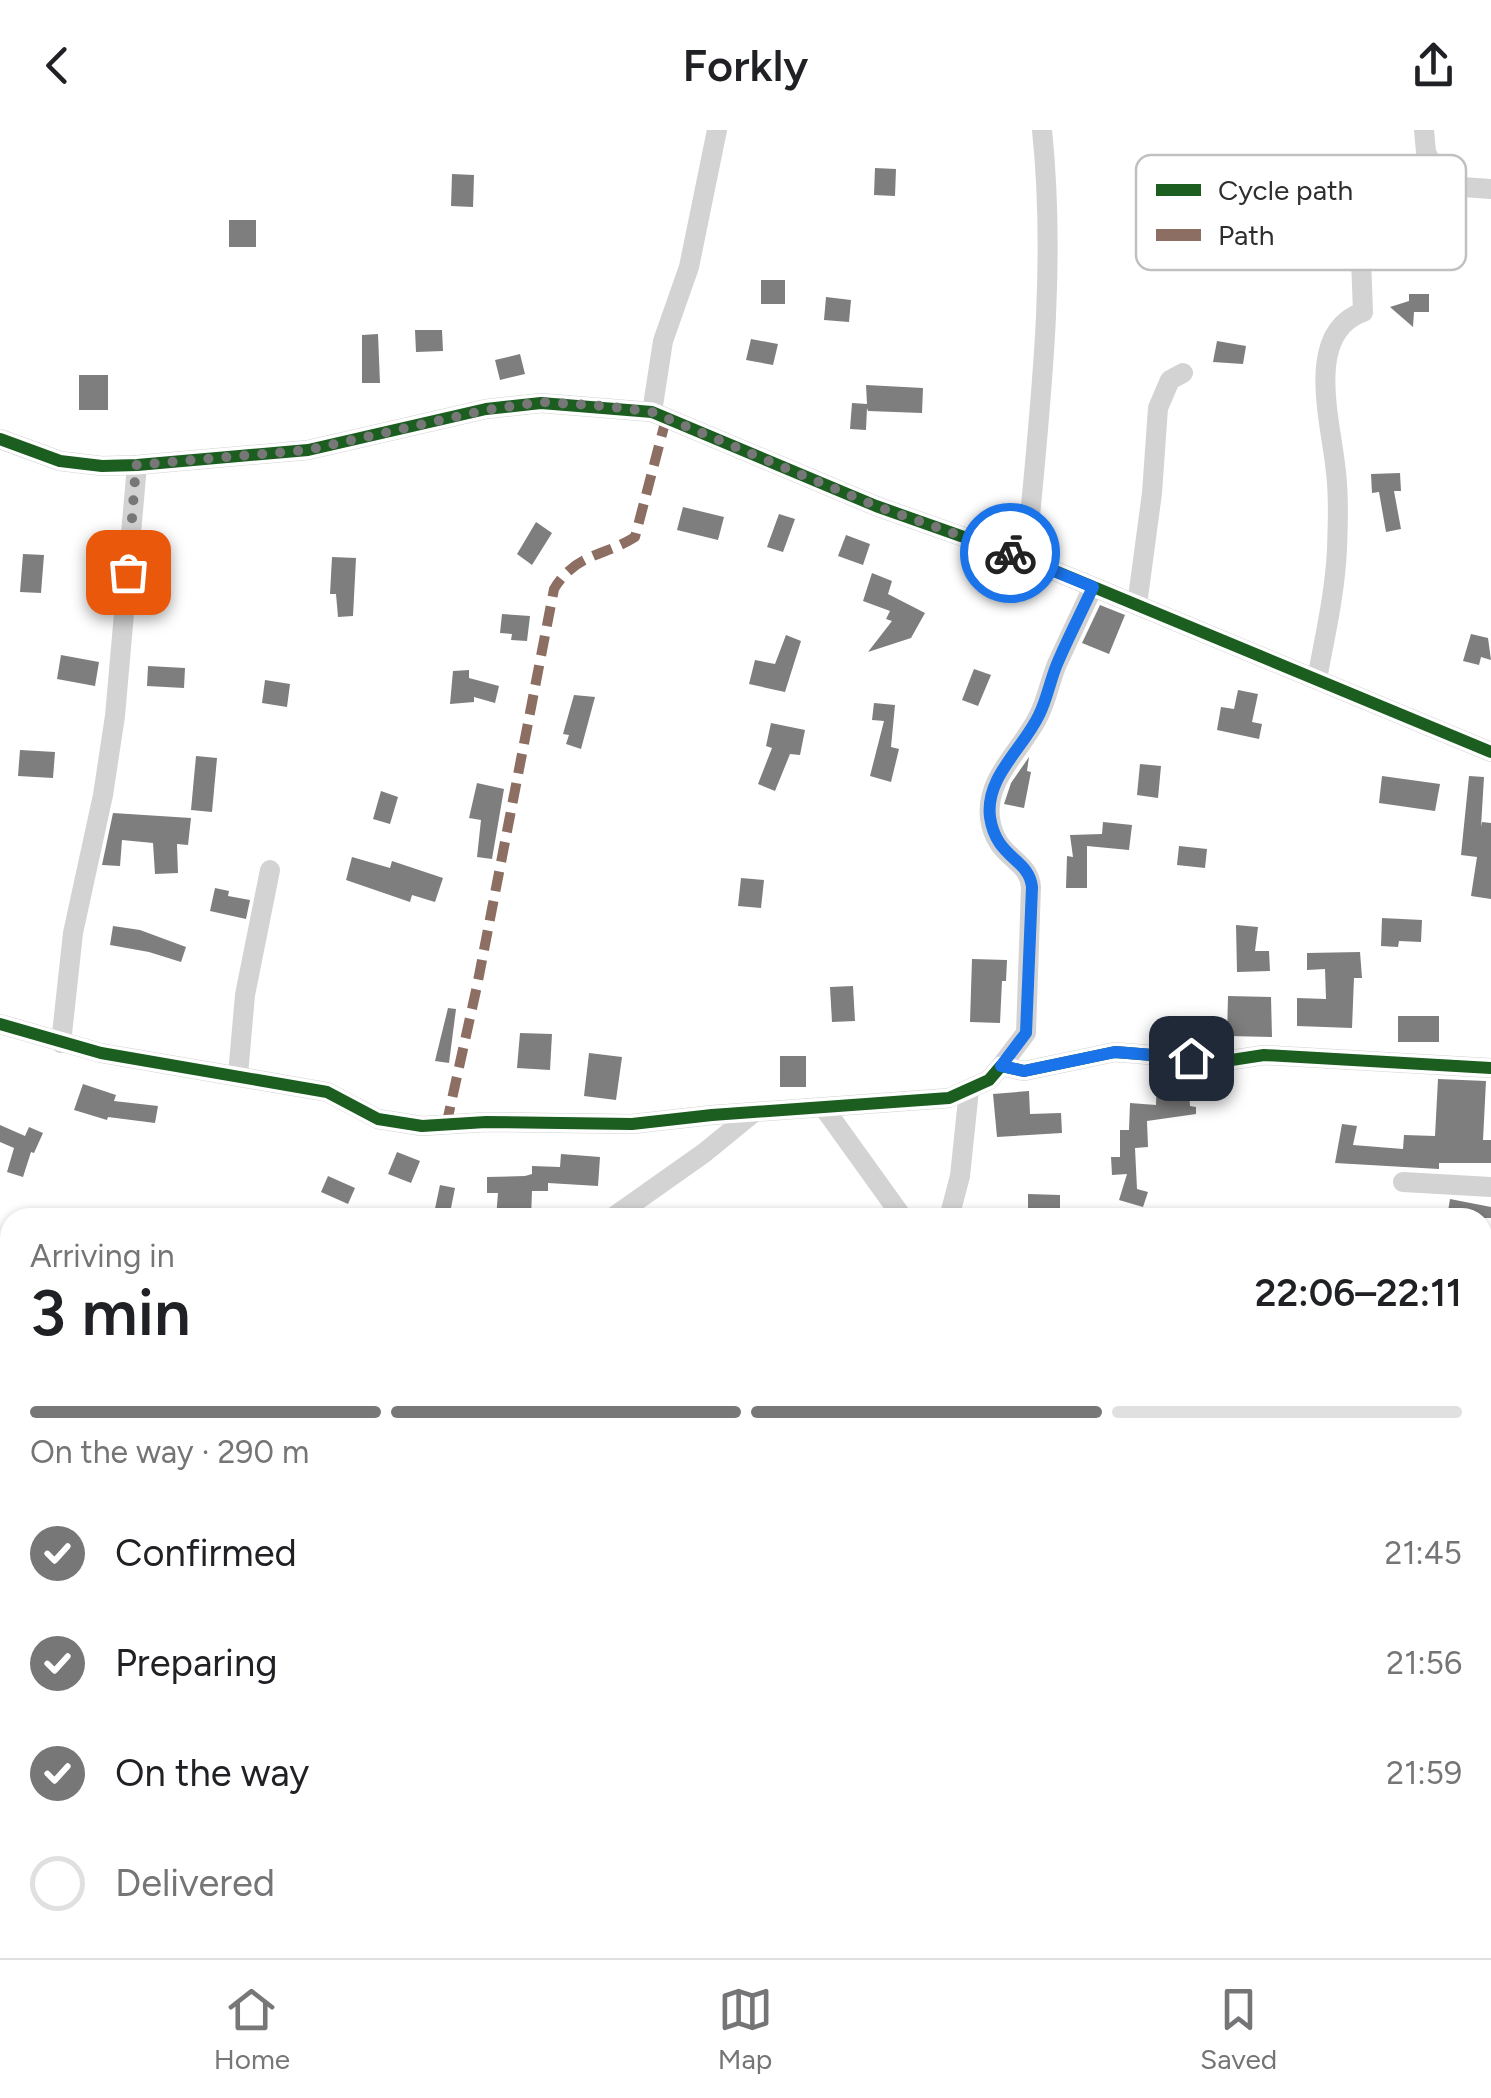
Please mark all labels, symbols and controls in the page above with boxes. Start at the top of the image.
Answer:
icon: back [30,38,85,93]
text: Forkly [683,38,808,92]
icon: share [1406,38,1461,93]
legend [1136,155,1466,270]
text: Cycle path [1218,173,1353,207]
text: Path [1218,218,1274,252]
courier [960,503,1060,603]
icon: bike [983,526,1038,581]
pin [86,530,171,615]
icon: bag [101,545,156,600]
pin [1149,1016,1234,1101]
icon: home [1164,1031,1219,1086]
text: Arriving in [30,1237,175,1275]
text: 22:06–22:11 [1255,1270,1462,1316]
text: 3 min [30,1273,191,1351]
text: On the way · 290 m [30,1433,309,1471]
icon: check [30,1526,85,1581]
text: Confirmed [115,1530,297,1576]
text: 21:45 [1385,1534,1462,1572]
icon: check [30,1636,85,1691]
text: Preparing [115,1640,277,1686]
text: 21:56 [1386,1644,1462,1682]
icon: check [30,1746,85,1801]
text: On the way [115,1750,309,1796]
text: 21:59 [1386,1754,1462,1792]
text: Delivered [115,1860,275,1906]
tab: Home [214,1982,290,2076]
tab: Map [718,1982,773,2076]
tab: Saved [1200,1982,1277,2076]

